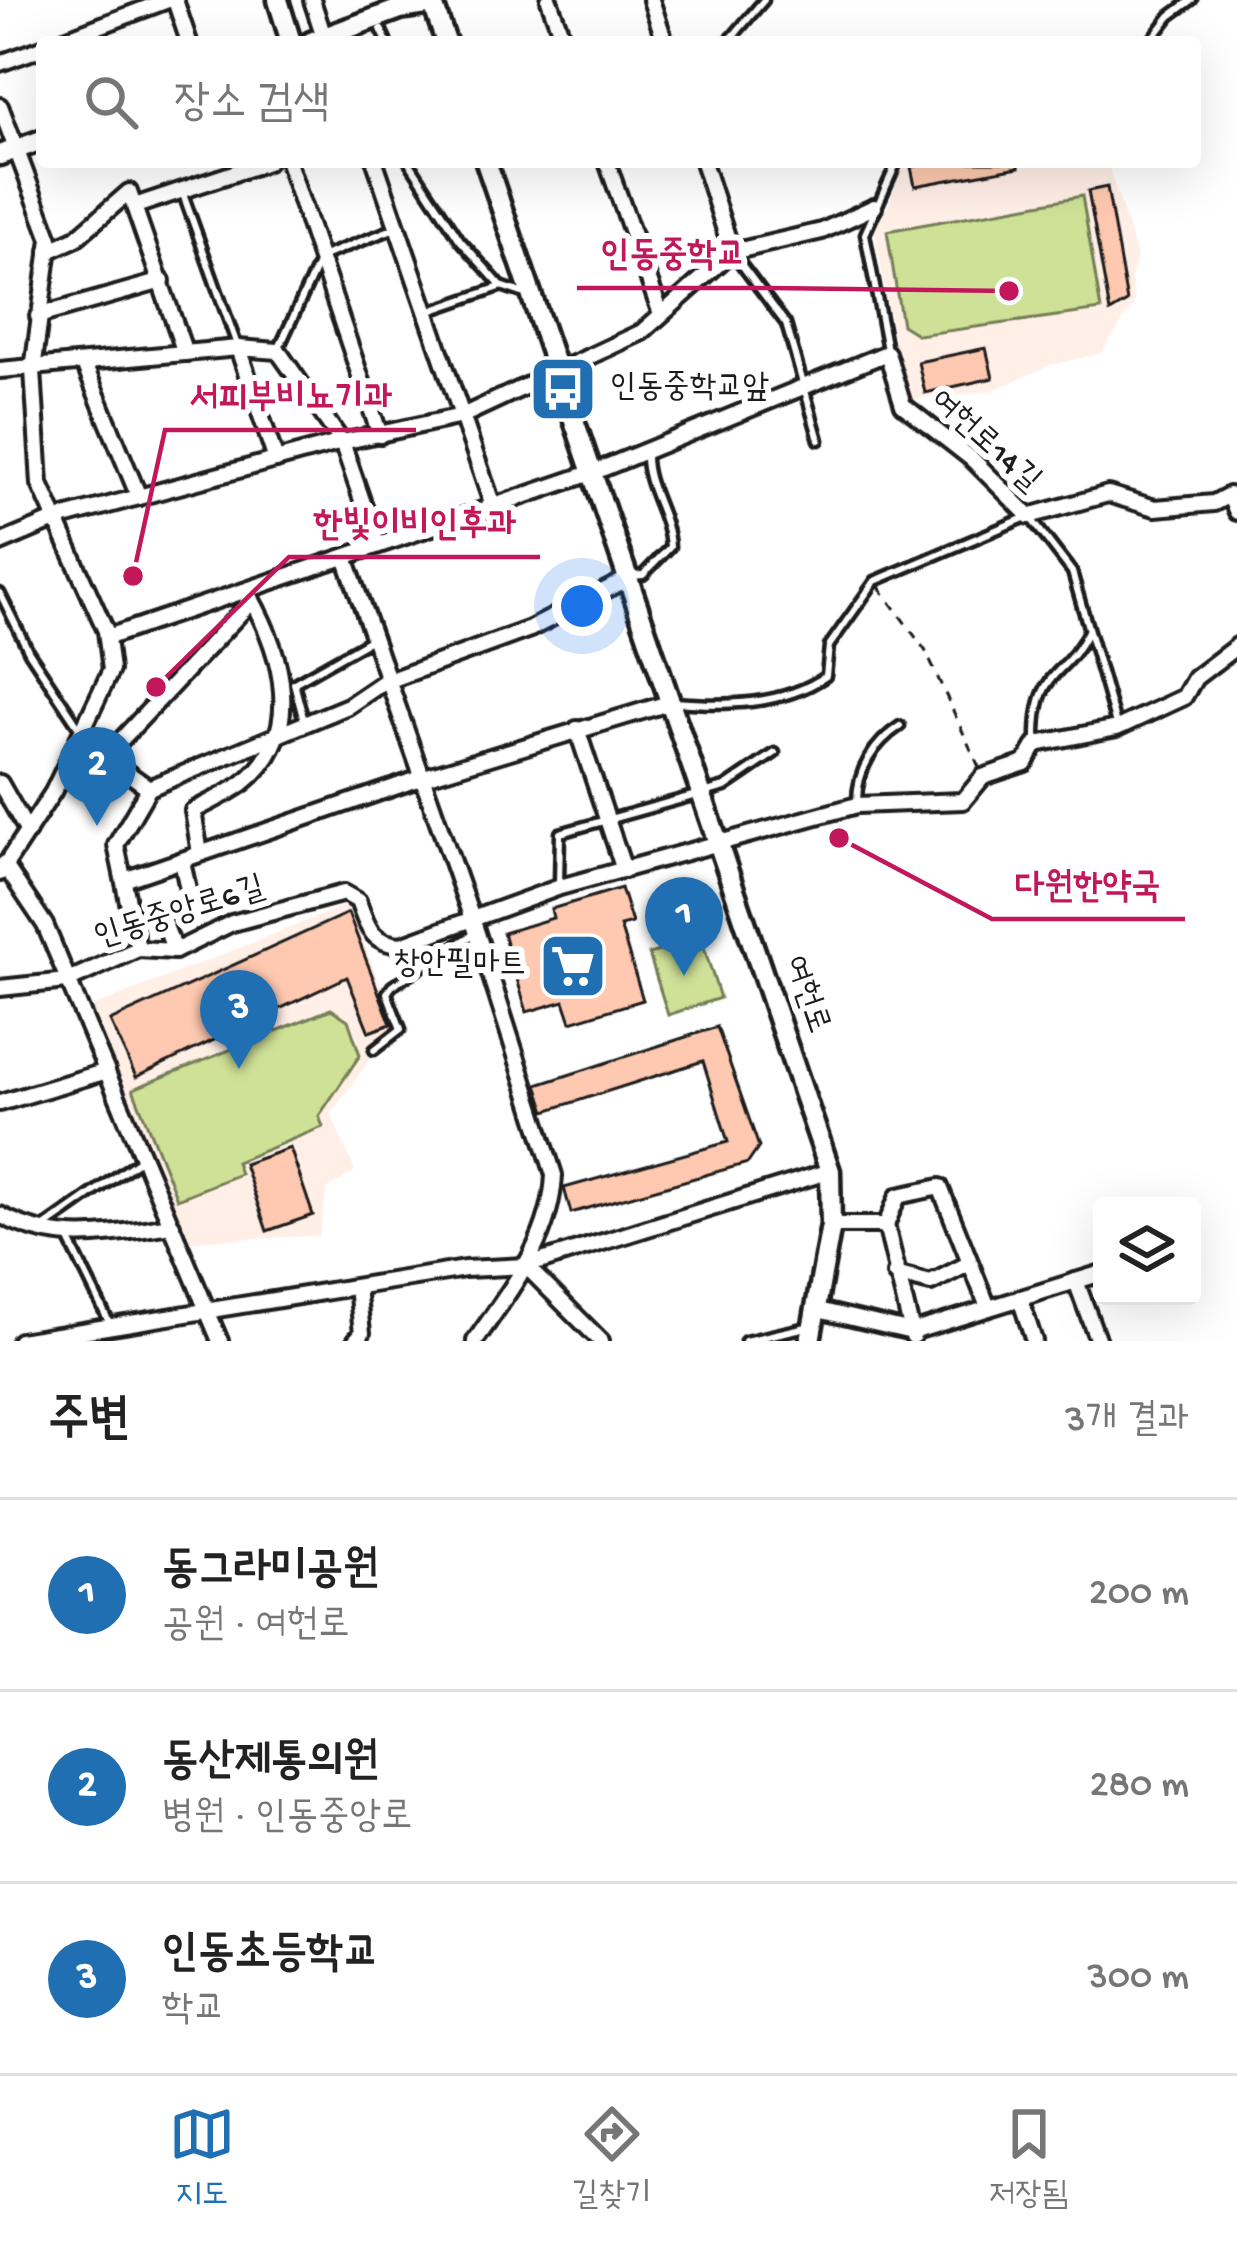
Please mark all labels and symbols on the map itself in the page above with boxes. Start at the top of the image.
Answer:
callout: 인동중학교 [577,216,770,288]
text: 인동중학교 [601,236,745,279]
bus stop icon: 인동중학교앞 [528,354,598,424]
callout: 서피부비뇨기과 [165,358,416,430]
place label: 인동중학교앞 [610,370,769,408]
text: 서피부비뇨기과 [190,379,392,422]
street label: 여헌로14길 [921,383,1047,501]
callout: 한빛이비인후과 [289,485,540,557]
text: 한빛이비인후과 [313,505,516,549]
your location [552,576,612,636]
pin: 2 [58,727,136,826]
callout: 다원한약국 [992,847,1185,919]
text: 다원한약국 [1016,868,1160,911]
street label: 인동중앙로6길 [90,870,270,958]
pin: 1 [645,877,723,976]
supermarket icon: 창안필마트 [538,931,608,1001]
place label: 창안필마트 [393,947,526,985]
street label: 여헌로 [774,951,836,1039]
pin: 3 [200,970,278,1069]

